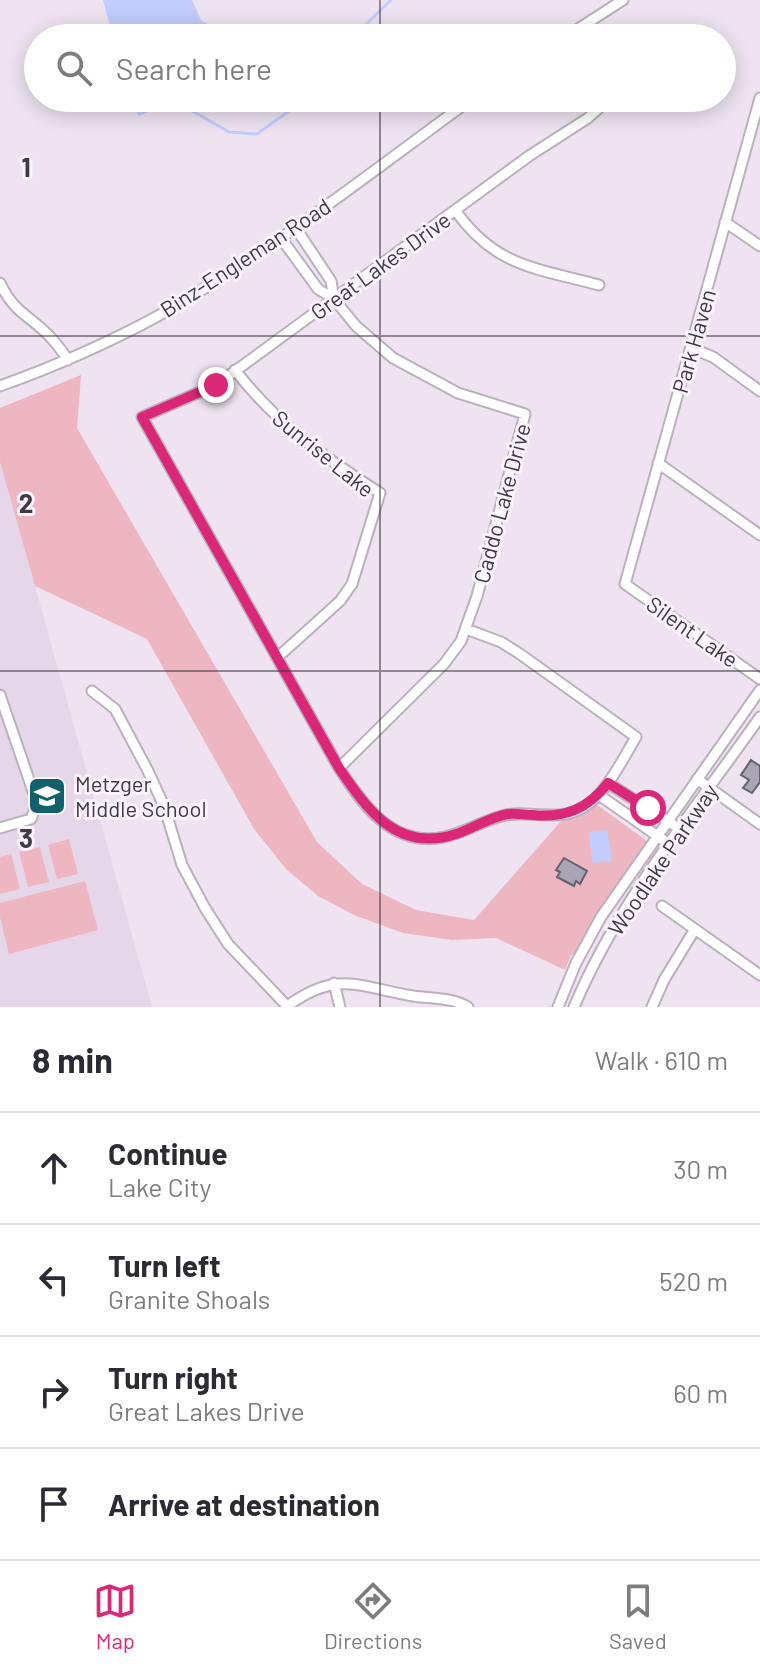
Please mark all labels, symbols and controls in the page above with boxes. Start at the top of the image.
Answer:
search box [24,24,736,112]
icon: search [52,46,96,90]
text: Search here [116,50,272,86]
text: 1 [21,151,31,182]
street label: Binz-Engleman Road [155,192,335,322]
street label: Great Lakes Drive [305,206,455,324]
street label: Park Haven [666,286,720,396]
route end [198,367,234,403]
street label: Sunrise Lake [268,404,380,502]
street label: Caddo Lake Drive [467,420,535,586]
text: 2 [19,487,33,518]
street label: Silent Lake [642,590,744,672]
place label: Metzger Middle School [75,770,207,821]
school or university icon: Metzger Middle School [26,775,68,817]
street label: Woodlake Parkway [602,778,722,940]
route start [630,790,666,826]
text: 3 [19,822,33,853]
text: 8 min [32,1039,113,1080]
text: Walk · 610 m [595,1044,728,1075]
text: Continue [108,1135,228,1171]
icon: ahead [32,1146,76,1190]
text: 30 m [673,1153,728,1184]
text: Lake City [108,1171,212,1202]
text: Turn left [108,1247,221,1283]
icon: left [32,1258,76,1302]
text: 520 m [659,1265,728,1296]
text: Granite Shoals [108,1283,270,1314]
text: Turn right [108,1359,238,1395]
icon: right [32,1370,76,1414]
text: 60 m [673,1377,728,1408]
text: Great Lakes Drive [108,1395,305,1426]
icon: arrive [32,1482,76,1526]
text: Arrive at destination [108,1486,380,1522]
tab: Map [93,1579,137,1653]
tab: Directions [324,1579,422,1653]
tab: Saved [609,1579,667,1653]

